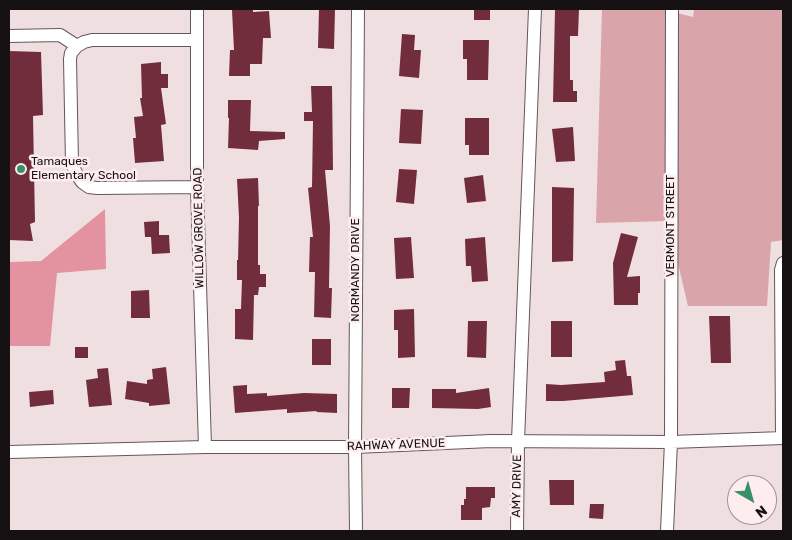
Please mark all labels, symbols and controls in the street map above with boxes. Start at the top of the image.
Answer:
place label: Tamaques Elementary School [31,155,136,183]
marker: Tamaques Elementary School [15,163,27,175]
street label: WILLOW GROVE ROAD [191,167,207,289]
street label: VERMONT STREET [664,175,678,277]
street label: NORMANDY DRIVE [349,218,363,322]
street label: RAHWAY AVENUE [347,436,445,454]
street label: AMY DRIVE [509,454,525,518]
north arrow [727,475,777,525]
text: N [752,502,770,521]

